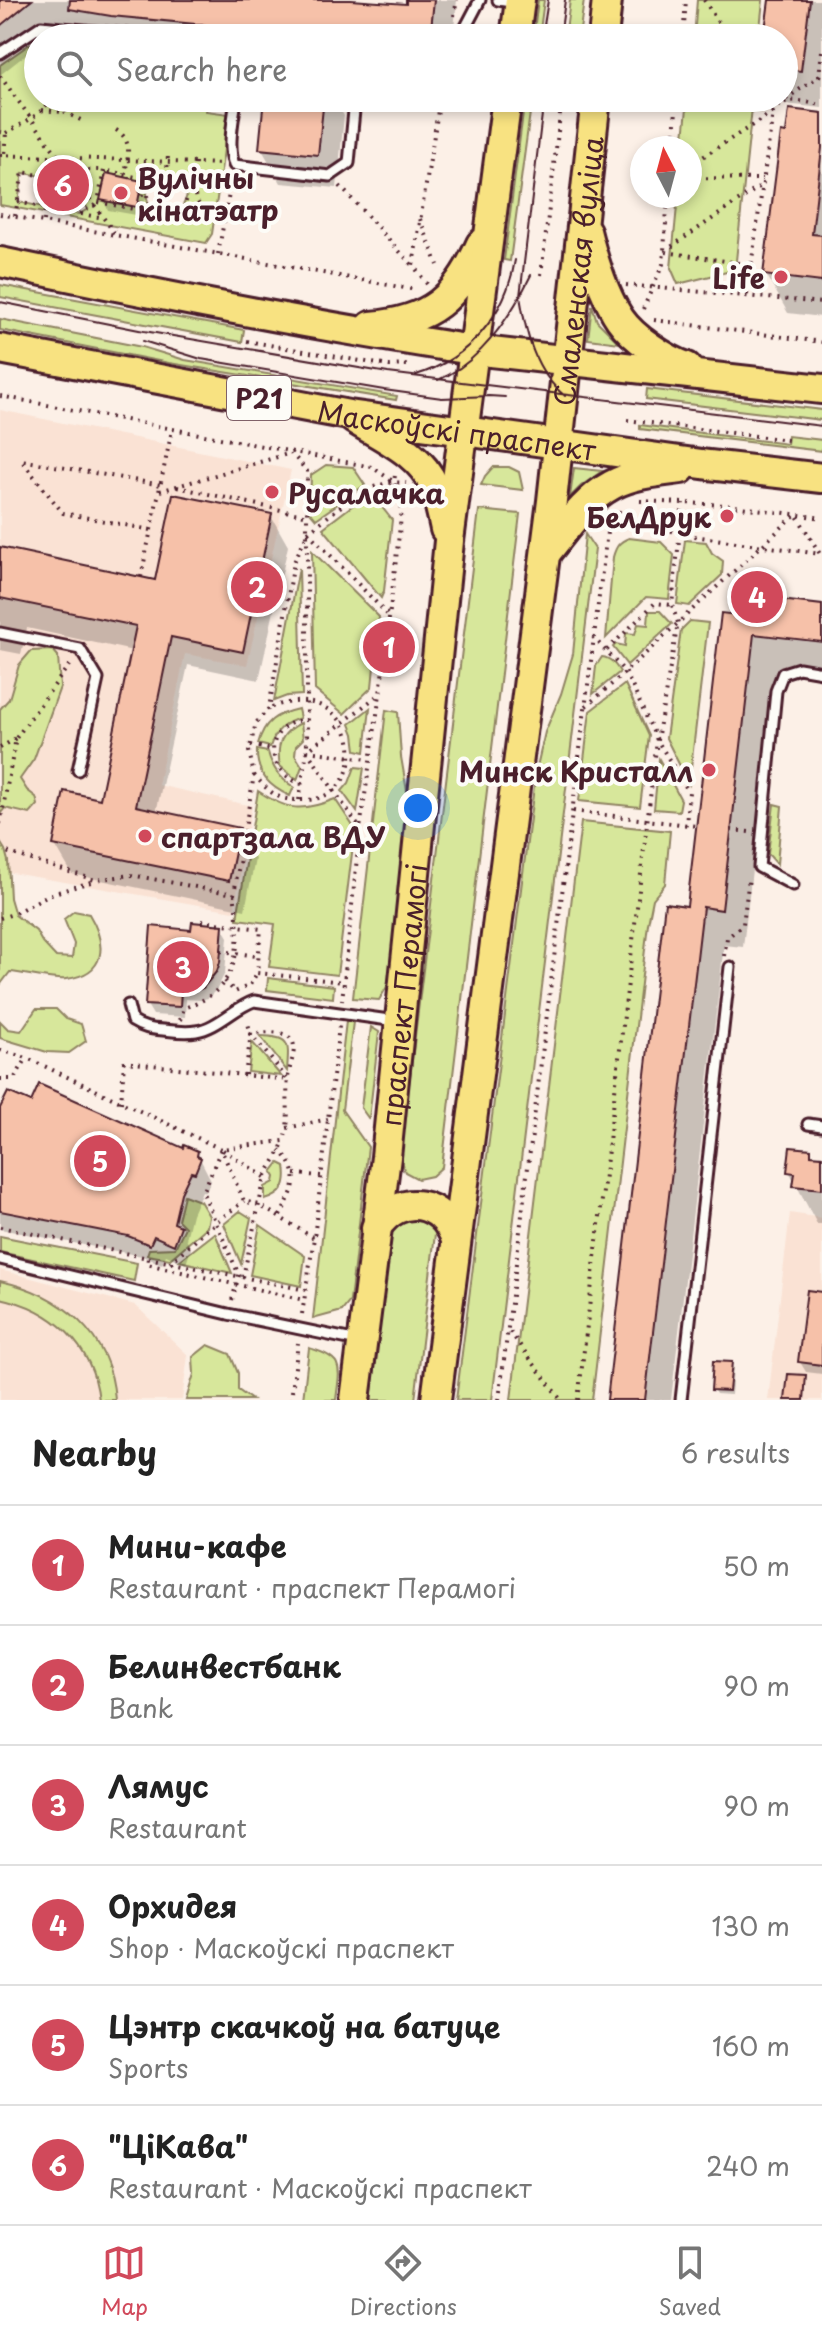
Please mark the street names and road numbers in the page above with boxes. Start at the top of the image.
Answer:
street label: Смаленская вуліца [541,133,613,408]
road number: Р21 [227,376,291,420]
street label: Маскоўскі праспект [314,388,599,471]
street label: праспект Перамогі [368,861,437,1128]

